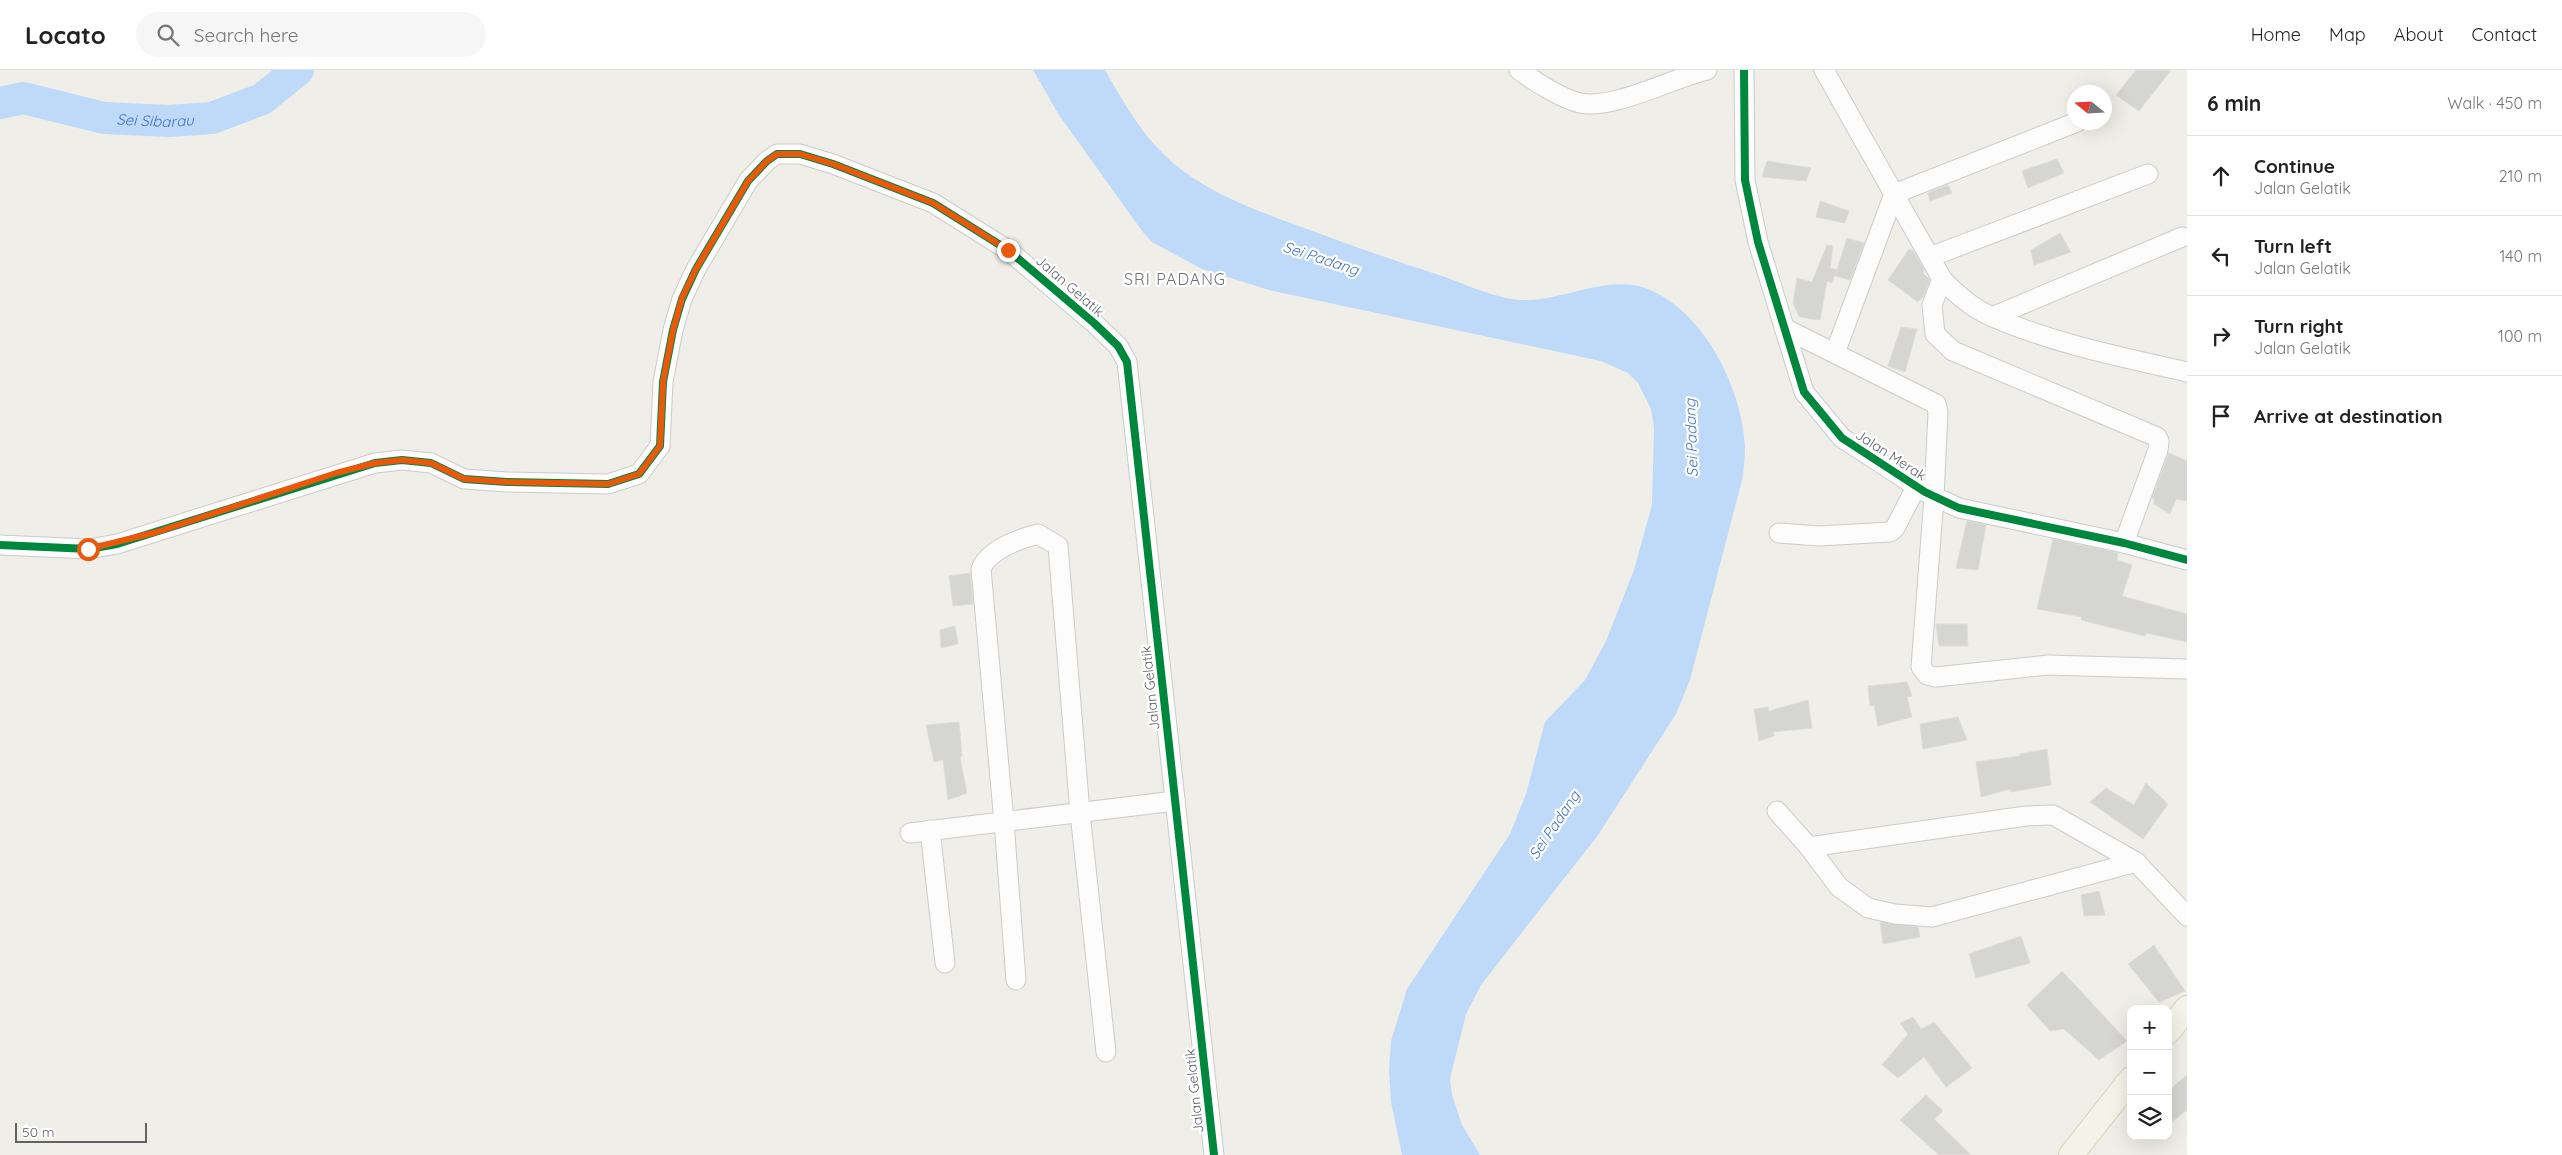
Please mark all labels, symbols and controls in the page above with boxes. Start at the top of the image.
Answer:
search box [136,12,486,57]
text: Locato [25,20,106,50]
icon: search [154,21,182,49]
text: Search here [194,23,299,47]
text: Home [2251,23,2301,46]
text: Map [2329,23,2366,46]
text: About [2394,23,2444,46]
text: Contact [2472,23,2537,46]
north arrow [2067,85,2112,130]
text: 6 min [2207,90,2261,116]
text: Walk · 450 m [2447,93,2542,113]
water label: Sei Sibarau [116,109,196,131]
text: Continue [2254,154,2335,178]
icon: ahead [2207,162,2235,190]
text: 210 m [2499,166,2542,186]
text: Jalan Gelatik [2254,178,2351,198]
text: Turn left [2254,234,2332,258]
water label: Sei Padang [1281,237,1363,280]
route end [997,239,1020,262]
icon: left [2207,242,2235,270]
text: 140 m [2499,246,2542,266]
street label: Jalan Gelatik [1032,251,1108,321]
text: Jalan Gelatik [2254,258,2351,278]
district label: SRI PADANG [1124,269,1226,289]
text: Turn right [2254,314,2343,338]
icon: right [2207,322,2235,350]
text: 100 m [2498,326,2542,346]
text: Jalan Gelatik [2254,338,2351,358]
water label: Sei Padang [1680,397,1702,478]
icon: arrive [2207,402,2235,430]
text: Arrive at destination [2254,404,2443,428]
street label: Jalan Merak [1852,425,1930,485]
route start [77,538,100,561]
street label: Jalan Gelatik [1137,645,1163,731]
water label: Sei Padang [1524,786,1585,863]
map controls [2127,1005,2172,1140]
button: + [2127,1005,2172,1050]
street label: Jalan Gelatik [1181,1048,1207,1134]
button: − [2127,1050,2172,1095]
button: layers [2127,1095,2172,1140]
scale bar [15,1120,148,1143]
text: 50 m [22,1123,55,1141]

